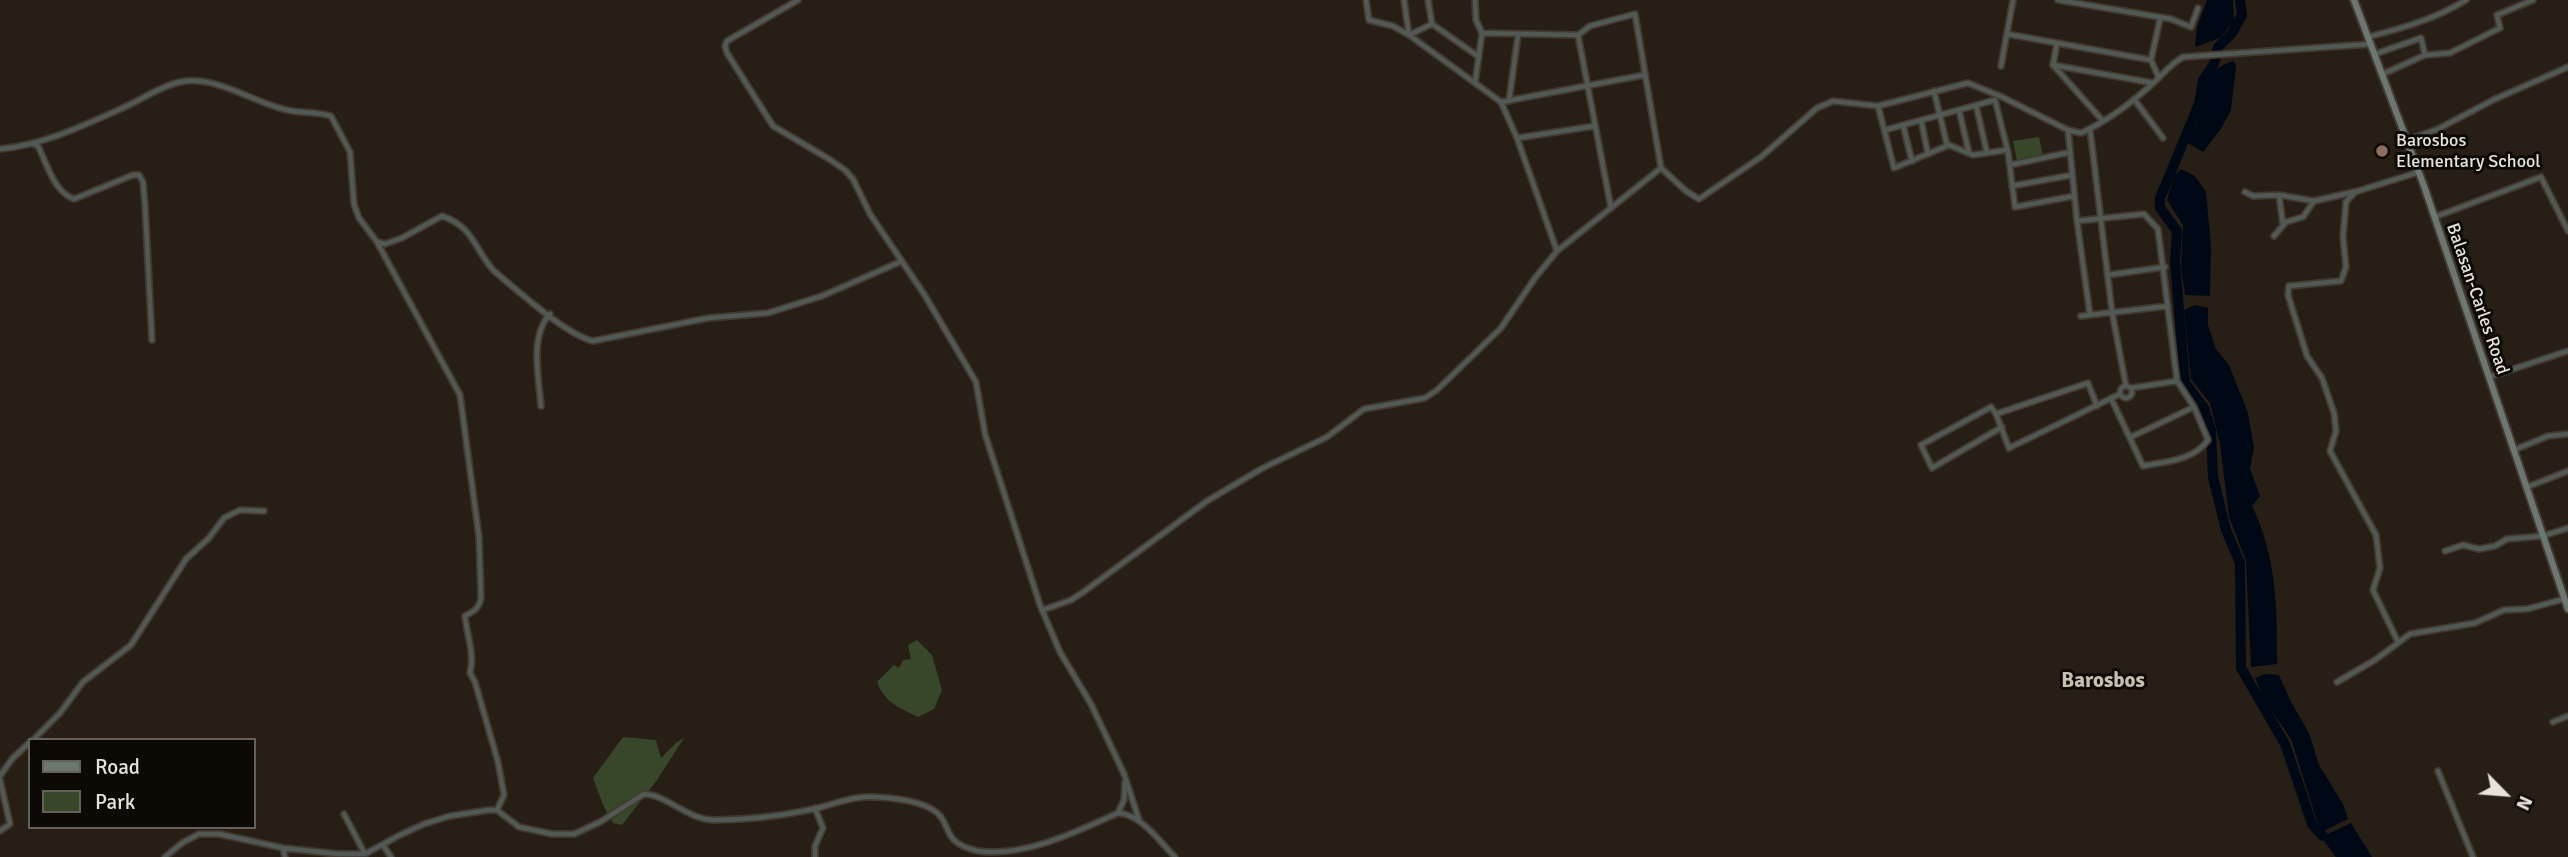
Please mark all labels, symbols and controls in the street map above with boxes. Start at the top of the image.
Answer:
place label: Barosbos Elementary School [2396,130,2541,172]
marker: Barosbos Elementary School [2374,143,2390,159]
street label: Balasan-Carles Road [2441,221,2513,377]
district label: Barosbos [2061,668,2145,694]
legend [28,738,256,829]
text: Road [95,754,140,780]
north arrow [2470,759,2540,829]
text: Park [95,789,135,815]
text: N [2510,792,2538,814]

